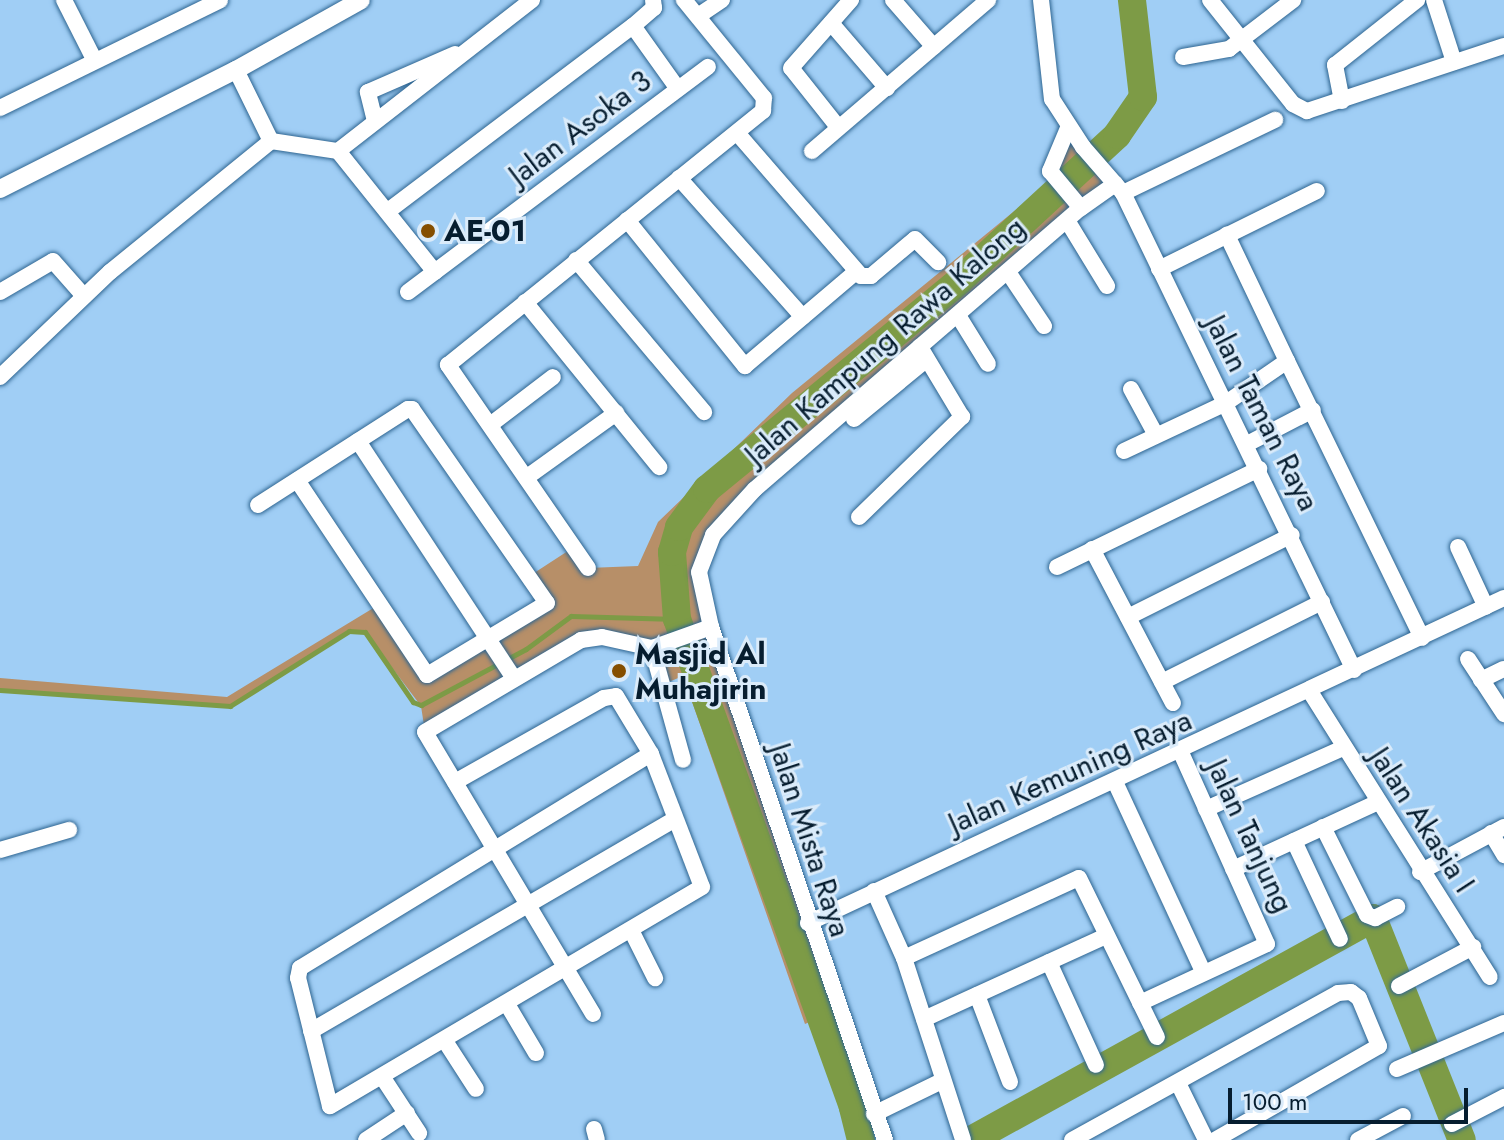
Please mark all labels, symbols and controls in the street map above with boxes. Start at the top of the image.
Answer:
street label: Jalan Asoka 3 [502,63,658,193]
street label: Jalan Kampung Rawa Kalong [737,209,1033,473]
place label: AE-01 [444,213,526,249]
marker: AE-01 [419,222,437,240]
street label: Jalan Taman Raya [1197,309,1327,517]
place label: Masjid Al Muhajirin [635,636,767,706]
marker: Masjid Al Muhajirin [610,662,628,680]
street label: Jalan Kemuning Raya [943,702,1197,842]
street label: Jalan Mista Raya [762,739,858,941]
street label: Jalan Akasia I [1362,741,1482,899]
street label: Jalan Tanjung [1199,754,1301,918]
scale bar [1232,1072,1472,1122]
text: 100 m [1242,1084,1308,1119]

